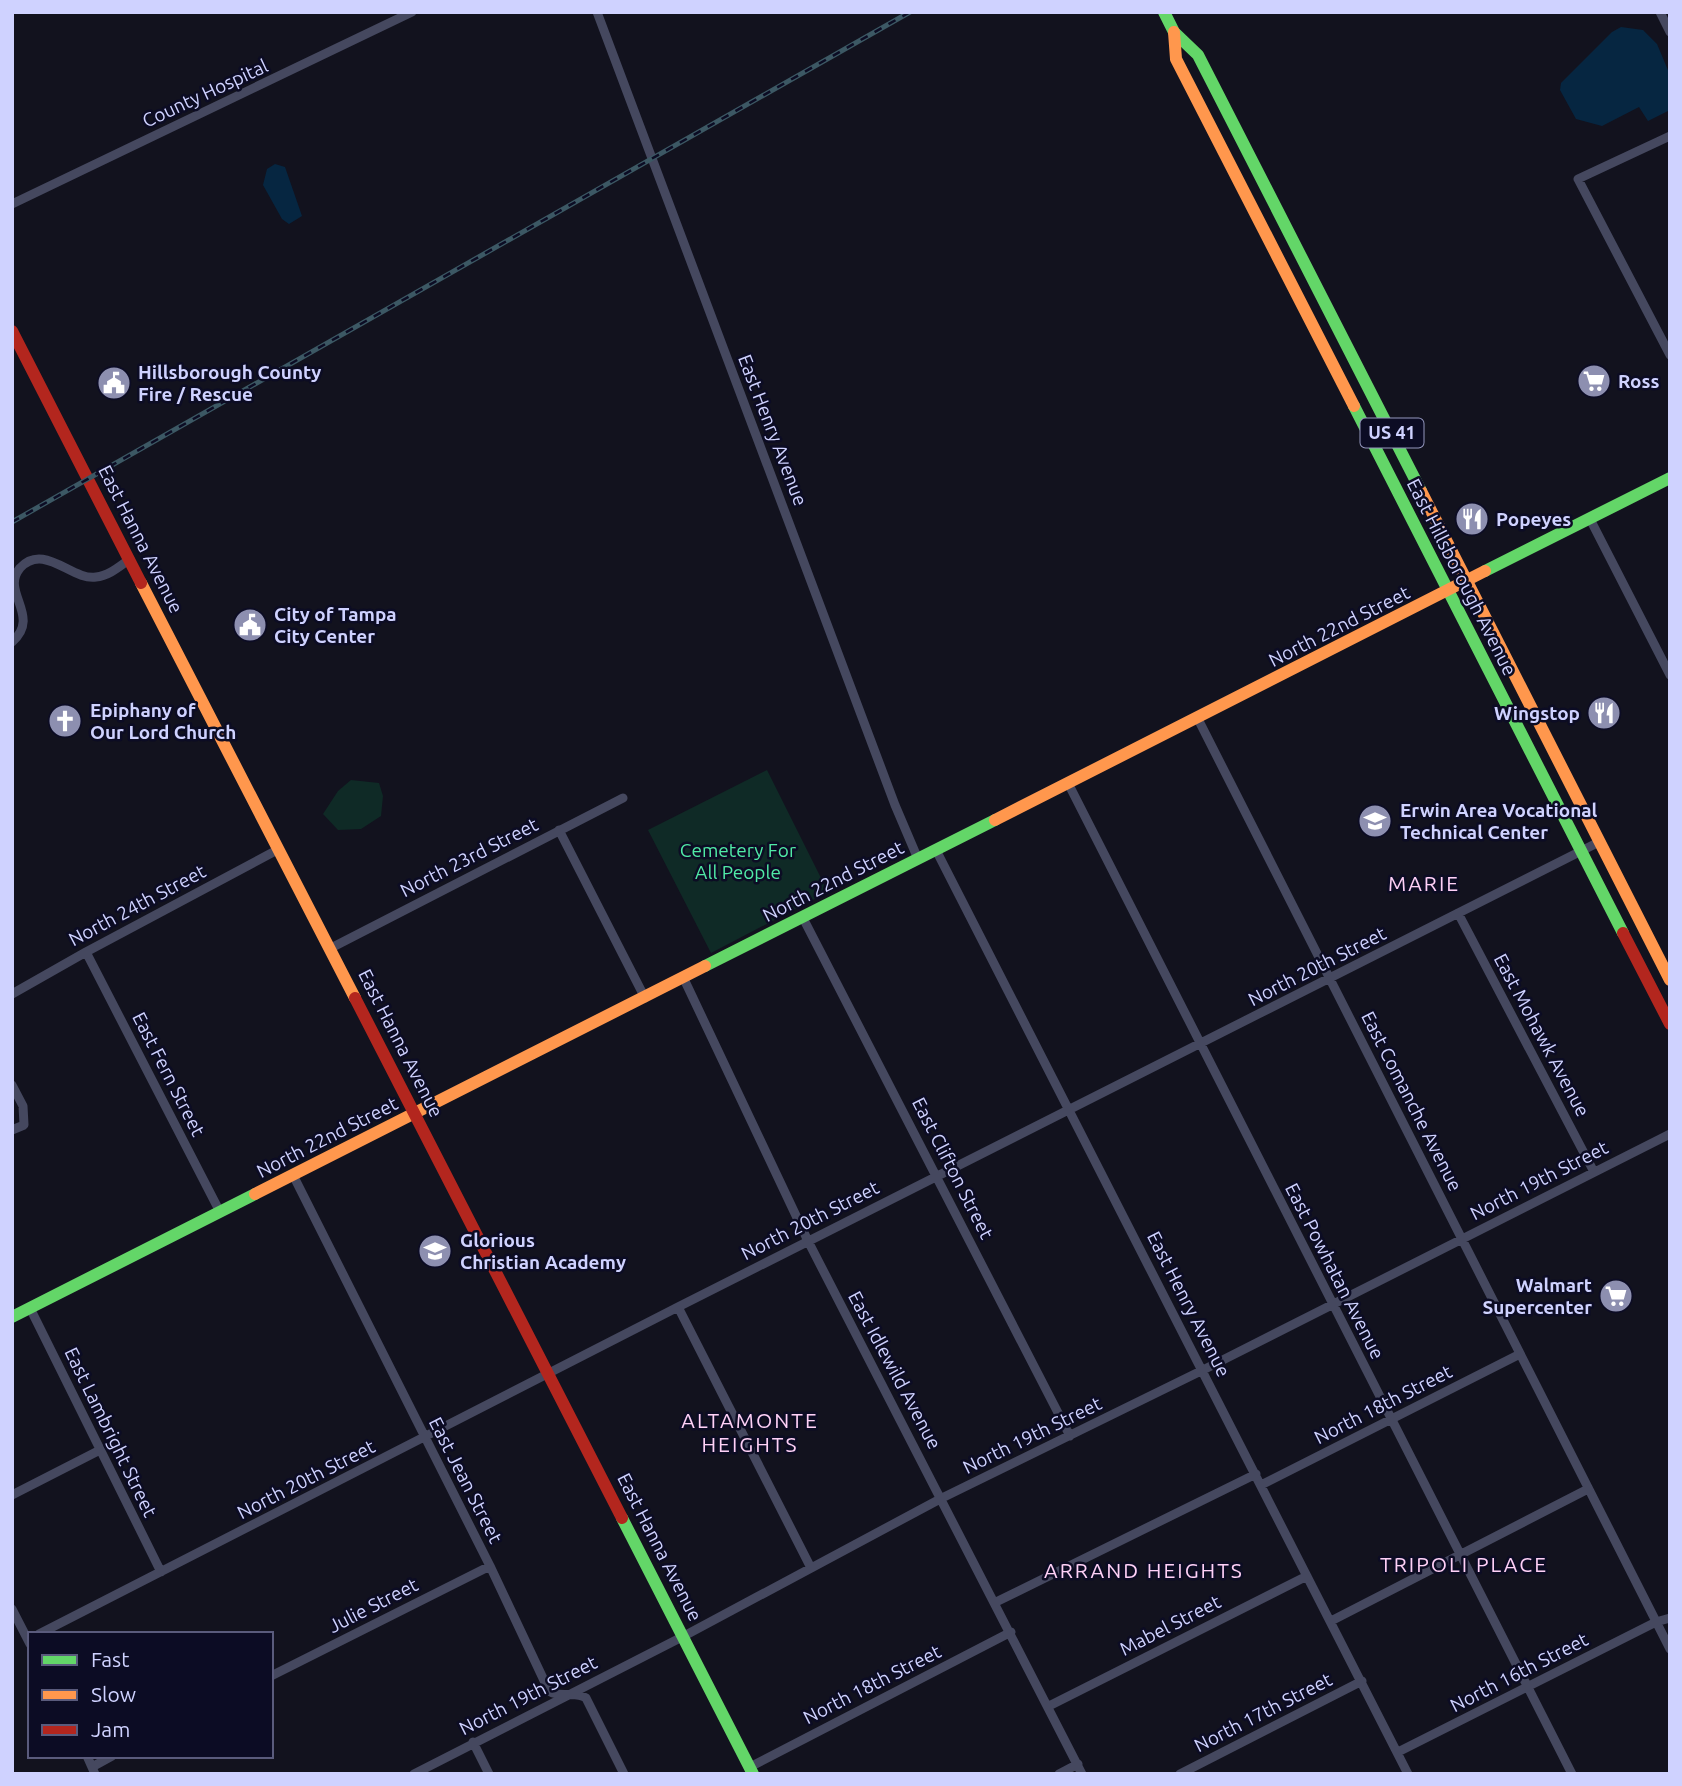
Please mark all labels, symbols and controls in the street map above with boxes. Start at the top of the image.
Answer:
street label: County Hospital [139,54,271,132]
street label: East Henry Avenue [734,351,812,509]
place label: Hillsborough County Fire / Rescue [138,361,321,405]
supermarket icon: Ross [1575,362,1613,400]
public building icon: Hillsborough County Fire / Rescue [95,364,133,402]
place label: Ross [1618,370,1659,392]
road number: US 41 [1360,418,1424,447]
street label: East Hanna Avenue [94,461,188,617]
street label: East Hillsborough Avenue [1403,475,1521,679]
restaurant icon: Popeyes [1453,500,1491,538]
place label: Popeyes [1496,508,1571,530]
street label: North 22nd Street [1265,581,1414,671]
place label: City of Tampa City Center [274,603,397,647]
public building icon: City of Tampa City Center [231,606,269,644]
restaurant icon: Wingstop [1585,694,1623,732]
place label: Epiphany of Our Lord Church [90,699,236,743]
church icon: Epiphany of Our Lord Church [46,702,84,740]
place label: Wingstop [1494,702,1580,724]
place label: Erwin Area Vocational Technical Center [1400,799,1598,843]
school or university icon: Erwin Area Vocational Technical Center [1356,802,1394,840]
street label: North 23rd Street [396,813,542,901]
street label: North 22nd Street [759,836,908,926]
park label: Cemetery For All People [680,839,796,883]
street label: North 24th Street [65,859,210,950]
district label: MARIE [1388,871,1460,895]
street label: North 20th Street [1244,922,1390,1010]
street label: East Mohawk Avenue [1490,950,1594,1120]
street label: East Hanna Avenue [354,965,448,1121]
street label: East Comanche Avenue [1357,1007,1467,1195]
street label: East Fern Street [128,1008,210,1140]
street label: North 22nd Street [253,1092,402,1182]
street label: East Clifton Street [908,1094,998,1243]
street label: North 19th Street [1466,1136,1612,1224]
street label: North 20th Street [737,1176,883,1264]
street label: East Powhatan Avenue [1281,1179,1389,1363]
street label: East Henry Avenue [1143,1228,1235,1380]
place label: Glorious Christian Academy [460,1229,626,1273]
school or university icon: Glorious Christian Academy [416,1232,454,1270]
place label: Walmart Supercenter [1482,1274,1592,1318]
supermarket icon: Walmart Supercenter [1597,1277,1635,1315]
street label: East Idlewild Avenue [844,1287,946,1453]
street label: East Lambright Street [60,1344,162,1521]
street label: North 18th Street [1310,1360,1456,1448]
street label: North 19th Street [959,1392,1105,1478]
district label: ALTAMONTE HEIGHTS [681,1408,819,1456]
street label: East Jean Street [425,1413,507,1547]
street label: North 20th Street [233,1435,379,1523]
street label: East Hanna Avenue [613,1469,707,1625]
district label: TRIPOLI PLACE [1380,1552,1548,1576]
district label: ARRAND HEIGHTS [1044,1558,1244,1582]
street label: Julie Street [324,1573,422,1637]
street label: Mabel Street [1116,1590,1225,1660]
street label: North 16th Street [1446,1628,1592,1716]
legend [28,1632,273,1758]
street label: North 18th Street [799,1640,945,1728]
text: Fast [91,1647,129,1671]
street label: North 19th Street [455,1651,601,1739]
street label: North 17th Street [1190,1668,1336,1756]
text: Slow [91,1682,136,1706]
text: Jam [91,1717,130,1741]

